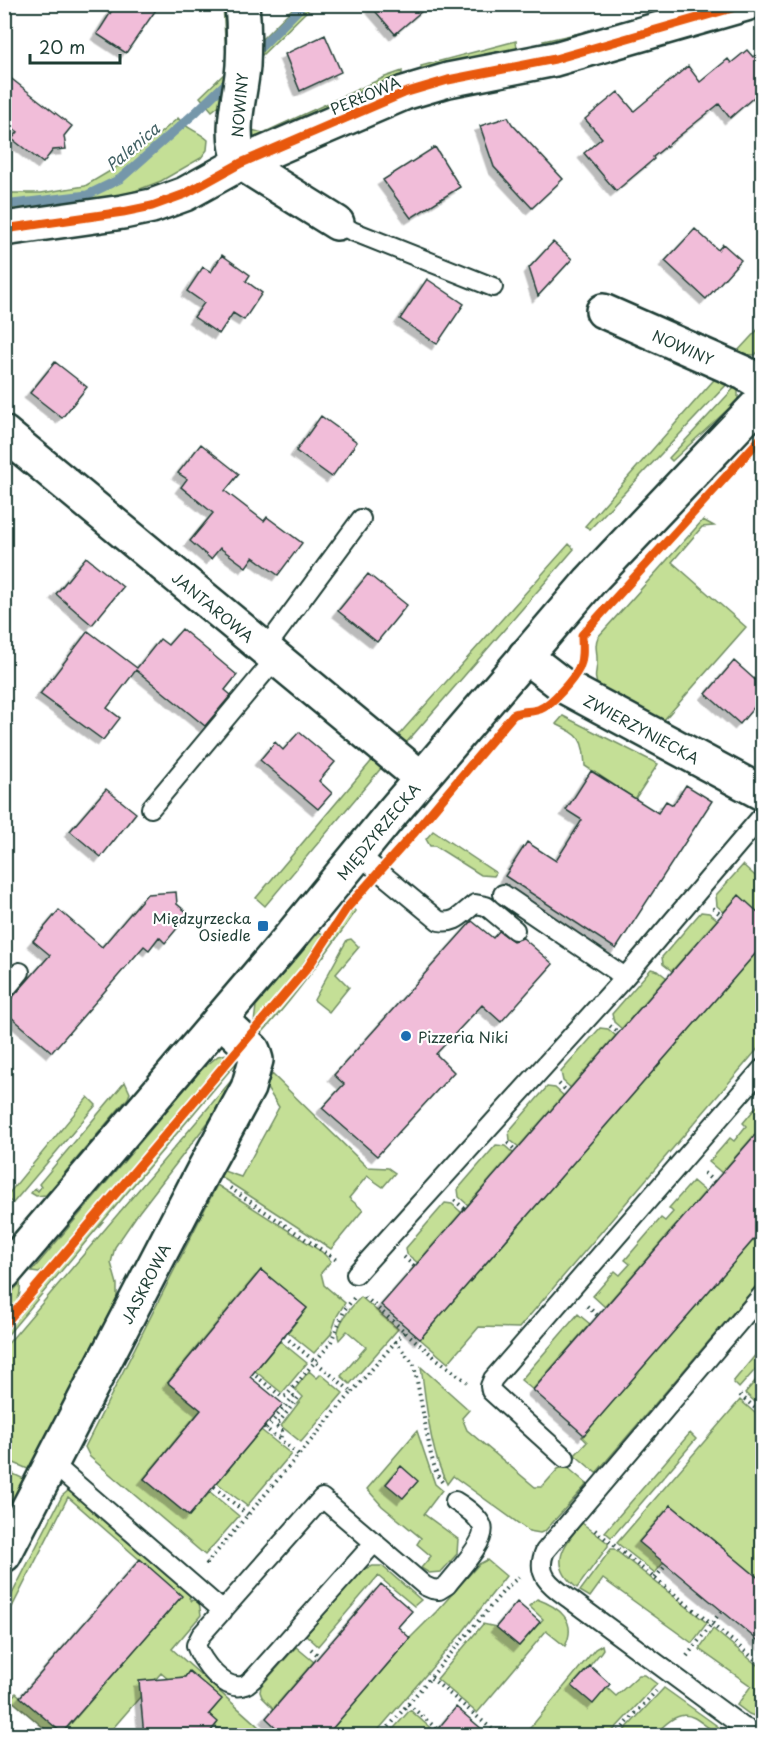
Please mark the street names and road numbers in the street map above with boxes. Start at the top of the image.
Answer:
street label: PERŁOWA [326,70,404,120]
street label: NOWINY [225,72,253,138]
street label: NOWINY [649,323,718,370]
street label: JANTAROWA [168,566,259,647]
street label: ZWIERZYNIECKA [580,688,704,769]
street label: MIĘDZYRZECKA [331,777,425,884]
street label: JASKROWA [114,1239,175,1328]

